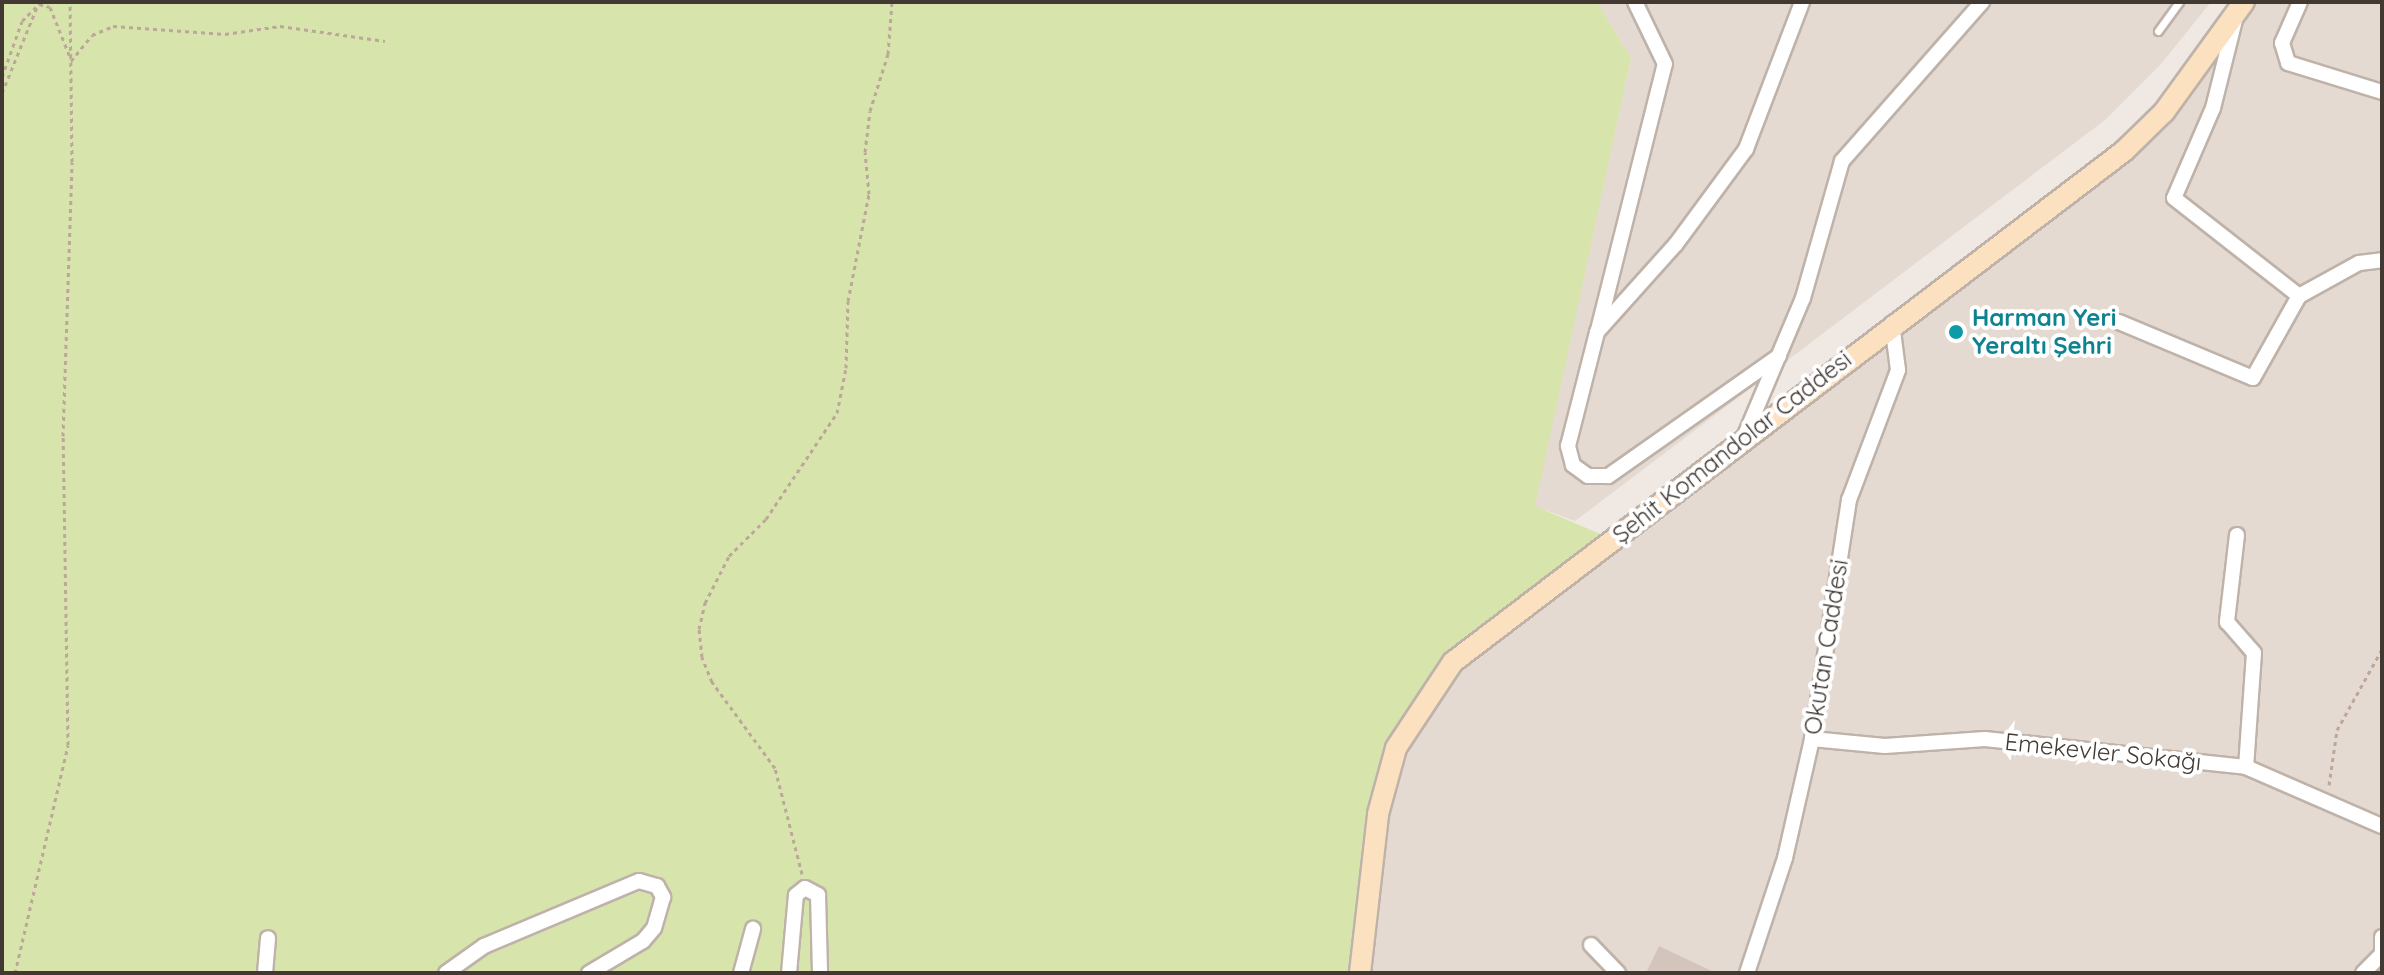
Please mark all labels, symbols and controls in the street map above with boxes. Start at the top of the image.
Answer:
place label: Harman Yeri Yeraltı Şehri [1972,304,2117,360]
marker: Harman Yeri Yeraltı Şehri [1947,323,1965,341]
street label: Şehit Komandolar Caddesi [1607,345,1857,549]
street label: Okutan Caddesi [1798,557,1854,737]
street label: Emekevler Sokağı [2003,727,2203,777]

